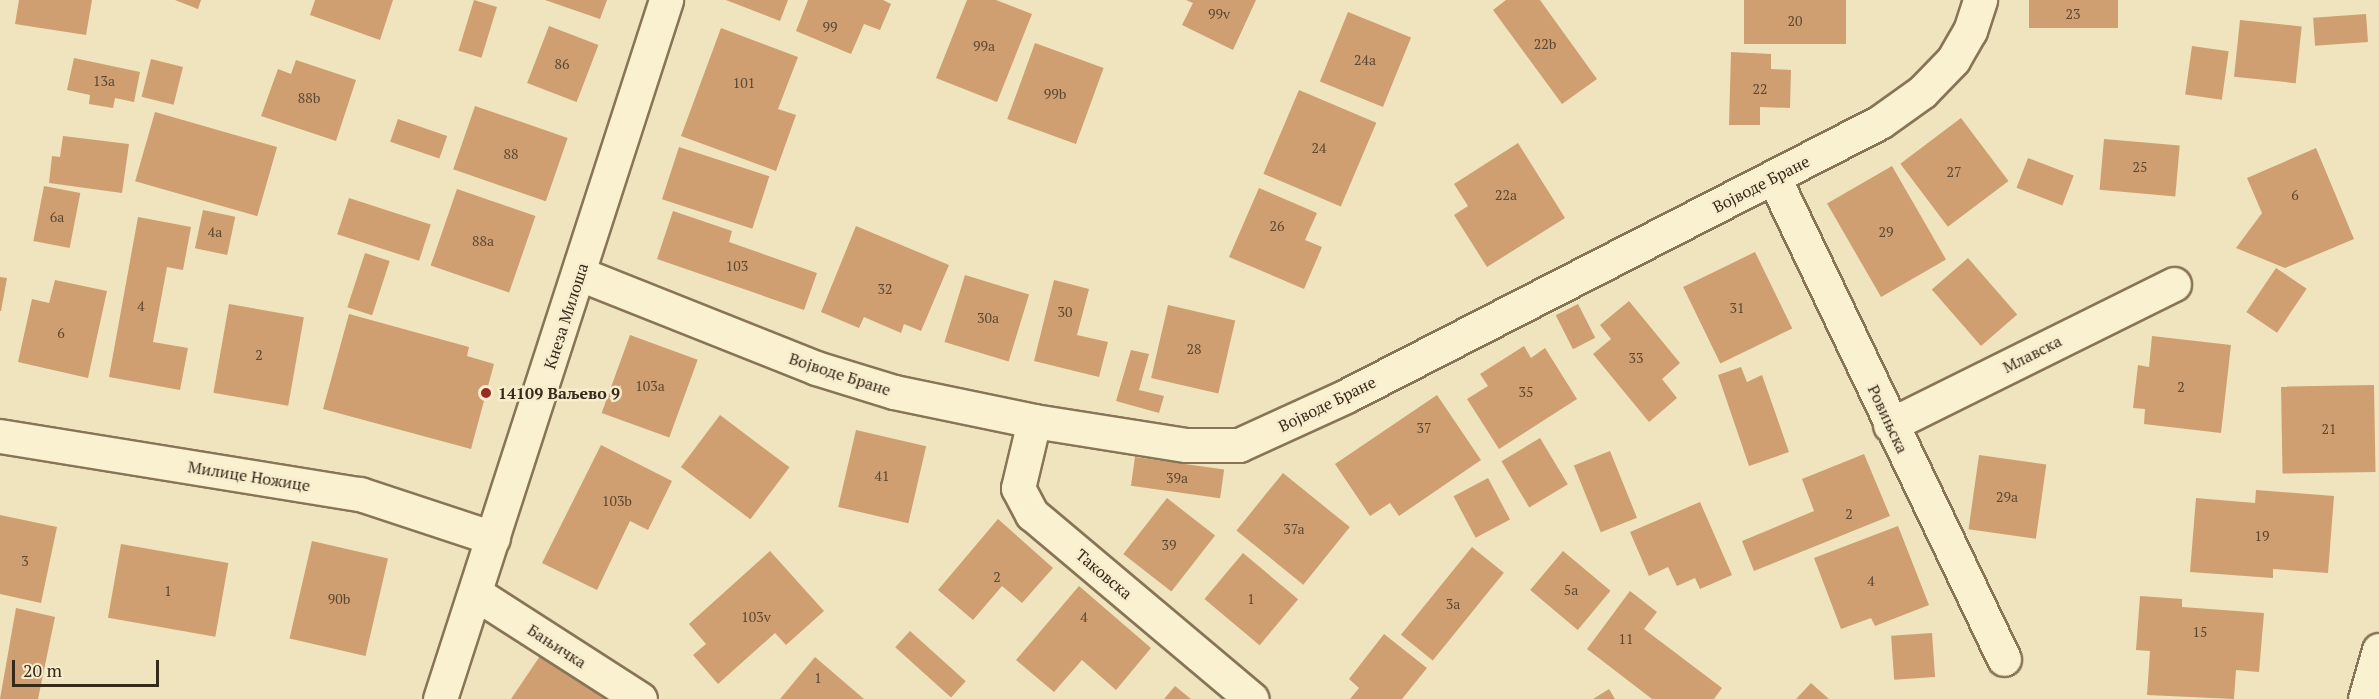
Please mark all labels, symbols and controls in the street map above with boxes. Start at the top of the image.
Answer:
house number: 99v [1208,6,1230,22]
house number: 23 [2066,6,2080,22]
house number: 20 [1788,13,1802,29]
house number: 99 [823,19,837,35]
house number: 22b [1534,36,1556,52]
house number: 99a [973,38,995,54]
house number: 24a [1354,52,1376,68]
house number: 86 [555,56,569,72]
house number: 13a [93,73,115,89]
house number: 101 [733,75,755,91]
house number: 22 [1753,81,1767,97]
house number: 99b [1044,86,1066,102]
house number: 88b [298,90,320,106]
house number: 24 [1312,140,1326,156]
house number: 88 [504,146,518,162]
street label: Војводе Бране [1709,151,1813,217]
house number: 25 [2133,159,2147,175]
house number: 27 [1947,164,1961,180]
house number: 22a [1495,187,1517,203]
house number: 6 [2291,187,2299,203]
house number: 6a [50,209,64,225]
house number: 26 [1270,218,1284,234]
house number: 4a [208,224,222,240]
house number: 29 [1879,224,1893,240]
house number: 88a [472,233,494,249]
house number: 103 [726,258,748,274]
street label: Кнеза Милоша [540,261,592,371]
house number: 32 [878,281,892,297]
house number: 4 [137,298,145,314]
house number: 31 [1730,300,1744,316]
house number: 30 [1058,304,1072,320]
house number: 30a [977,310,999,326]
house number: 6 [57,325,65,341]
street label: Млавска [1999,331,2065,377]
house number: 28 [1187,341,1201,357]
house number: 2 [255,347,263,363]
street label: Војводе Бране [787,349,893,399]
house number: 33 [1629,350,1643,366]
street label: Војводе Бране [1275,372,1379,436]
house number: 103a [635,378,665,394]
house number: 2 [2177,379,2185,395]
street label: Ровињска [1864,382,1912,456]
place label: 14109 Ваљево 9 [498,383,620,403]
house number: 35 [1519,384,1533,400]
marker: 14109 Ваљево 9 [479,386,493,400]
house number: 37 [1417,420,1431,436]
house number: 21 [2322,421,2336,437]
street label: Милице Ножице [187,457,311,495]
house number: 41 [875,468,889,484]
house number: 39a [1166,470,1188,486]
house number: 29a [1996,489,2018,505]
house number: 103b [602,493,632,509]
house number: 2 [1845,506,1853,522]
house number: 37a [1283,521,1305,537]
house number: 19 [2255,528,2269,544]
house number: 39 [1162,537,1176,553]
street label: Таковска [1072,545,1136,603]
house number: 3 [21,553,29,569]
house number: 2 [993,569,1001,585]
house number: 4 [1867,573,1875,589]
house number: 5a [1564,582,1578,598]
house number: 1 [164,583,172,599]
house number: 90b [328,591,350,607]
house number: 1 [1247,591,1255,607]
house number: 3a [1446,596,1460,612]
house number: 103v [741,609,771,625]
house number: 4 [1080,609,1088,625]
street label: Бањичка [524,620,590,672]
house number: 15 [2193,624,2207,640]
house number: 11 [1619,631,1633,647]
scale bar [15,648,162,686]
text: 20 m [23,658,62,682]
house number: 1 [814,670,822,686]

